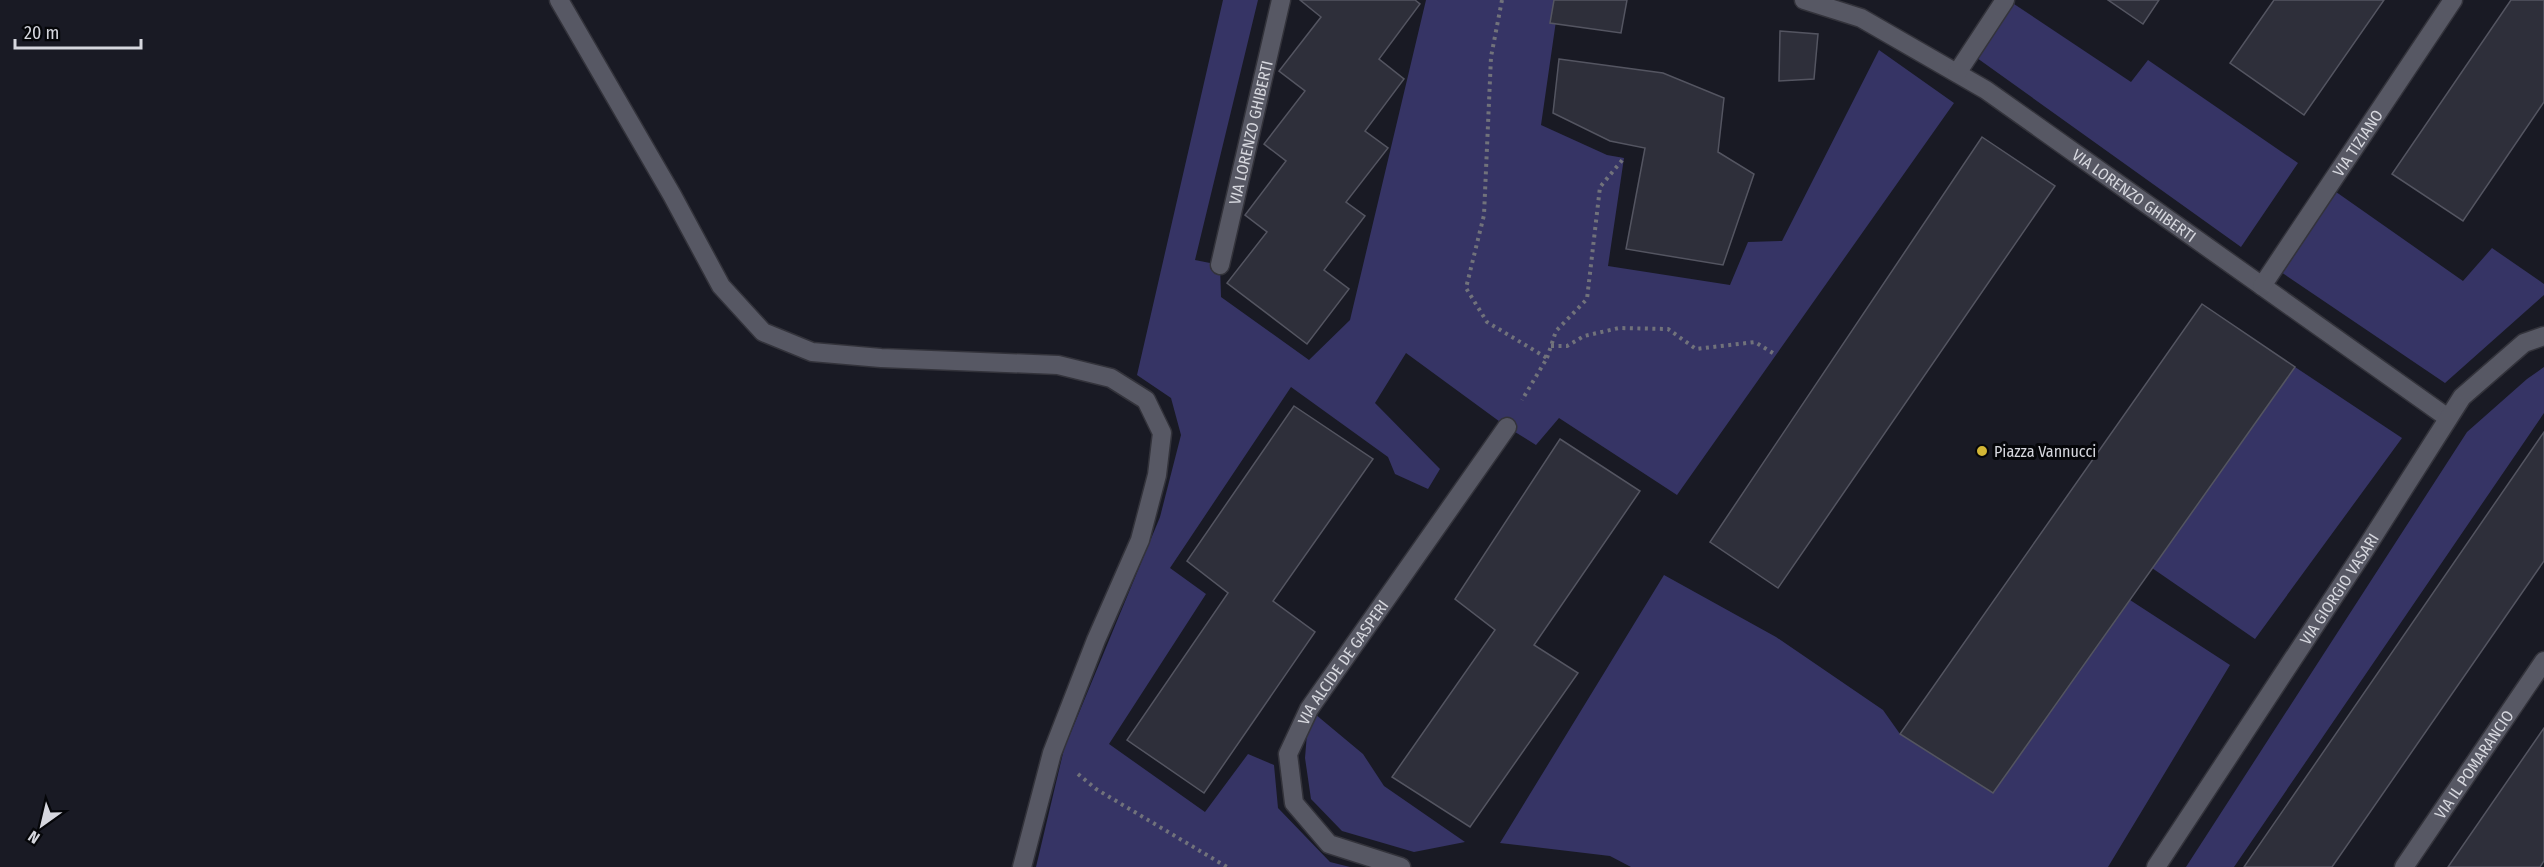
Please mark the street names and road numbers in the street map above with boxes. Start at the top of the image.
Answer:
street label: VIA LORENZO GHIBERTI [1225,59,1276,206]
street label: VIA TIZIANO [2328,106,2387,180]
street label: VIA LORENZO GHIBERTI [2069,145,2200,246]
street label: VIA GIORGIO VASARI [2296,530,2382,648]
street label: VIA ALCIDE DE GASPERI [1294,596,1392,728]
street label: VIA IL POMARANCIO [2430,707,2517,822]

